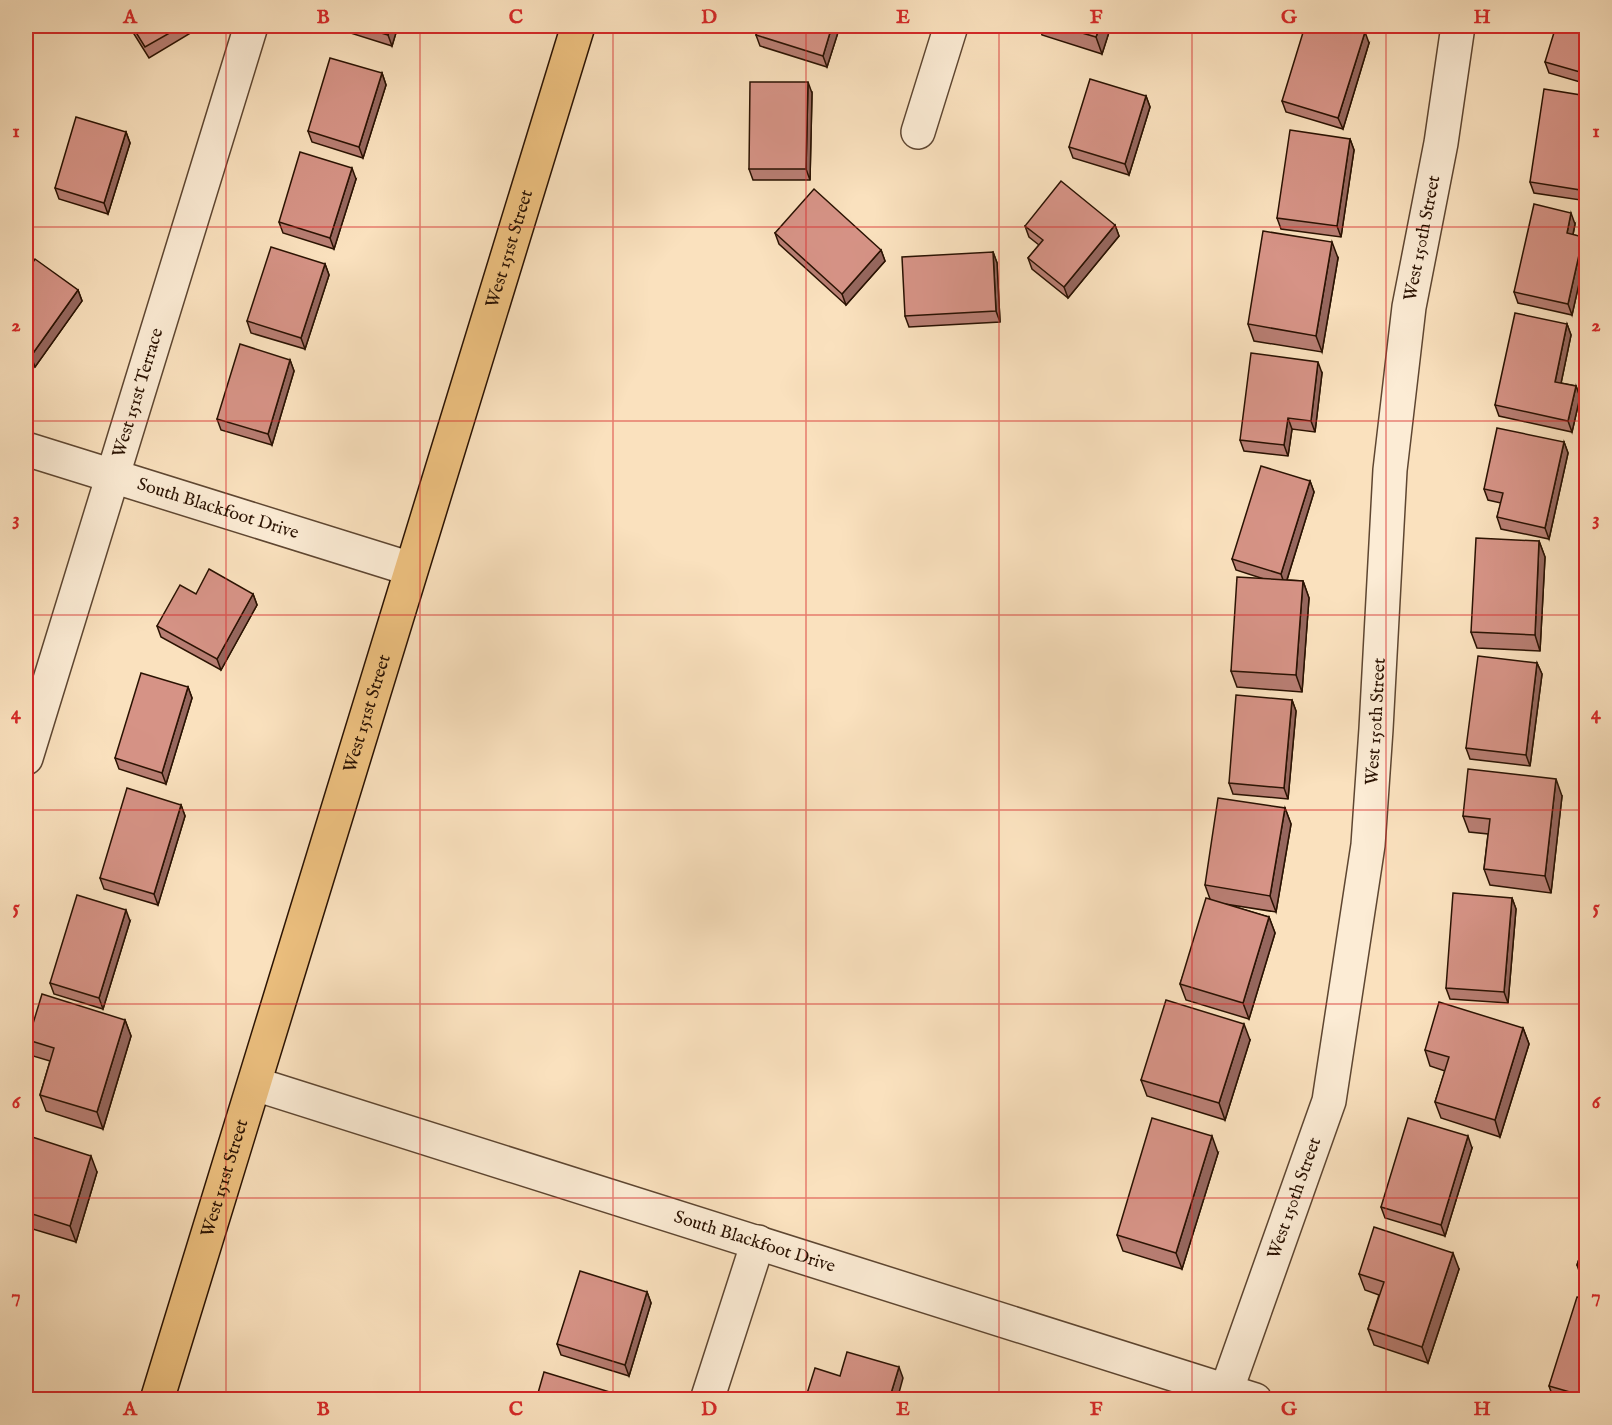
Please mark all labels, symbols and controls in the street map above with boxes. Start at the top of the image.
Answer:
text: A [122,5,138,30]
text: B [316,5,330,30]
text: C [509,5,523,30]
text: D [701,5,717,30]
text: E [896,5,910,30]
text: F [1090,5,1103,30]
text: G [1281,5,1298,30]
text: H [1473,5,1491,30]
text: 1 [12,119,20,144]
text: 1 [1592,119,1600,144]
street label: West 150th Street [1399,173,1446,303]
street label: West 151st Street [481,187,539,311]
text: 2 [11,313,21,338]
text: 2 [1591,313,1601,338]
street label: West 151st Terrace [108,325,169,460]
street label: South Blackfoot Drive [134,473,301,545]
text: 3 [12,507,20,532]
text: 3 [1592,507,1600,532]
street label: West 151st Street [338,652,396,775]
street label: West 150th Street [1361,657,1391,786]
text: 4 [11,701,22,726]
text: 4 [1591,701,1602,726]
text: 5 [12,895,20,920]
text: 5 [1592,895,1600,920]
text: 6 [12,1090,22,1115]
text: 6 [1592,1090,1602,1115]
street label: West 151st Street [196,1116,254,1240]
street label: West 150th Street [1262,1134,1327,1262]
street label: South Blackfoot Drive [671,1206,838,1278]
text: 7 [11,1284,21,1309]
text: 7 [1591,1284,1601,1309]
text: A [122,1397,138,1422]
text: B [316,1397,330,1422]
text: C [509,1397,523,1422]
text: D [701,1397,717,1422]
text: E [896,1397,910,1422]
text: F [1090,1397,1103,1422]
text: G [1281,1397,1298,1422]
text: H [1473,1397,1491,1422]

